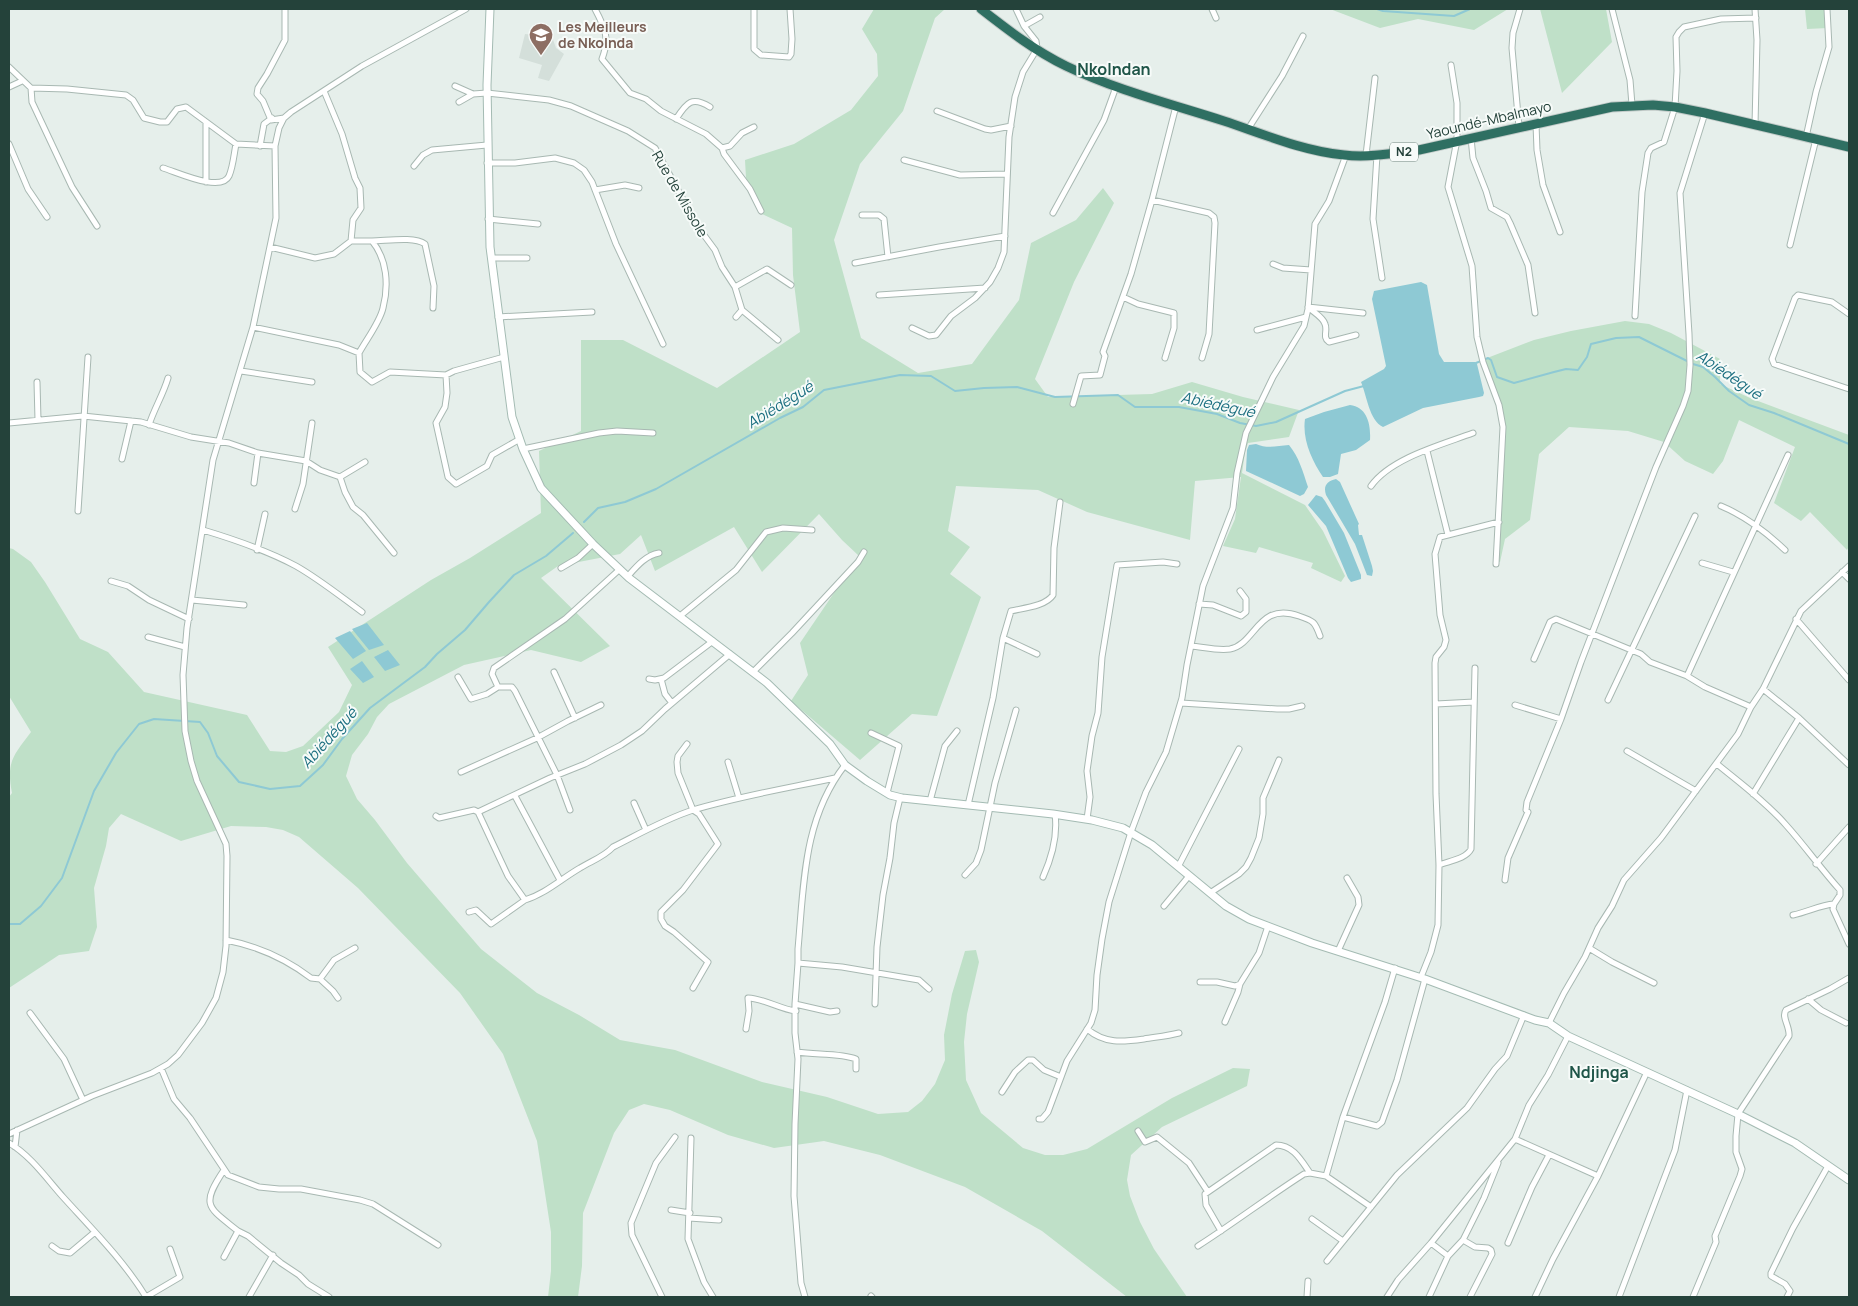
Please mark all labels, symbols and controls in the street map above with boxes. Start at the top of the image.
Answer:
place label: Les Meilleurs de Nkolnda [558,17,647,52]
school or university icon: Les Meilleurs de Nkolnda [528,22,554,56]
district label: Nkolndan [1077,58,1151,80]
street label: Yaoundé-Mbalmayo [1425,96,1553,143]
road number: N2 [1390,142,1418,162]
street label: Rue de Missole [648,147,713,240]
water label: Abiédégué [1692,345,1767,405]
water label: Abiédégué [742,375,818,433]
water label: Abiédégué [1179,386,1258,423]
water label: Abiédégué [296,702,362,773]
district label: Ndjinga [1569,1061,1629,1083]

